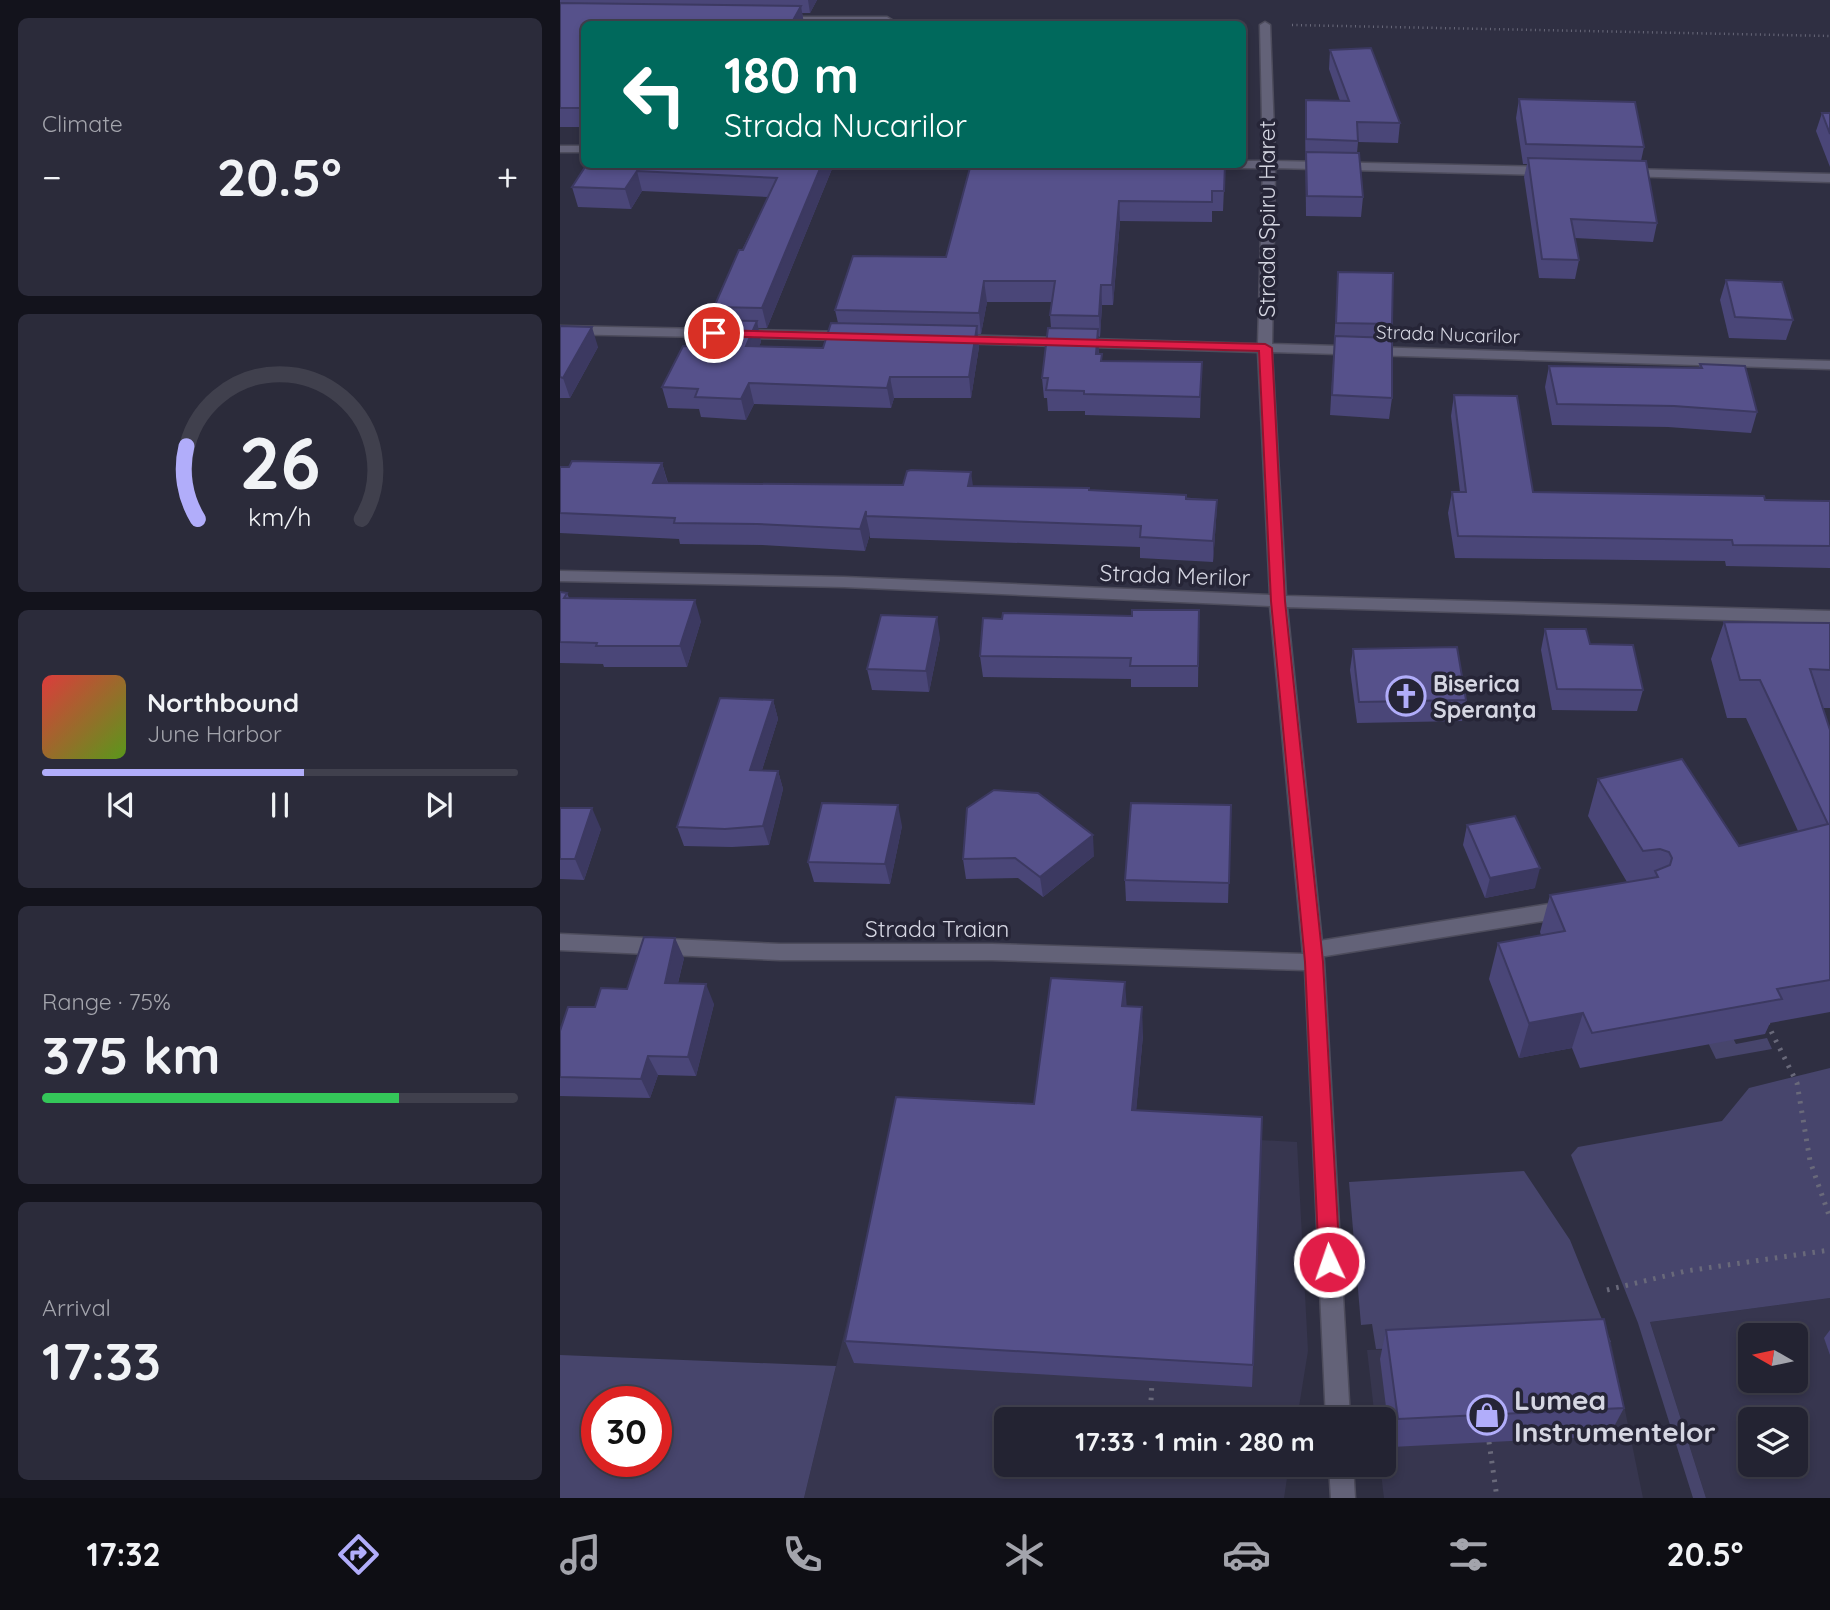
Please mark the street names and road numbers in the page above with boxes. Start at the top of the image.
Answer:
street label: Strada Spiru Haret [1252,120,1281,318]
street label: Strada Nucarilor [1375,319,1521,349]
street label: Strada Merilor [1099,558,1251,592]
street label: Strada Traian [865,914,1009,943]

